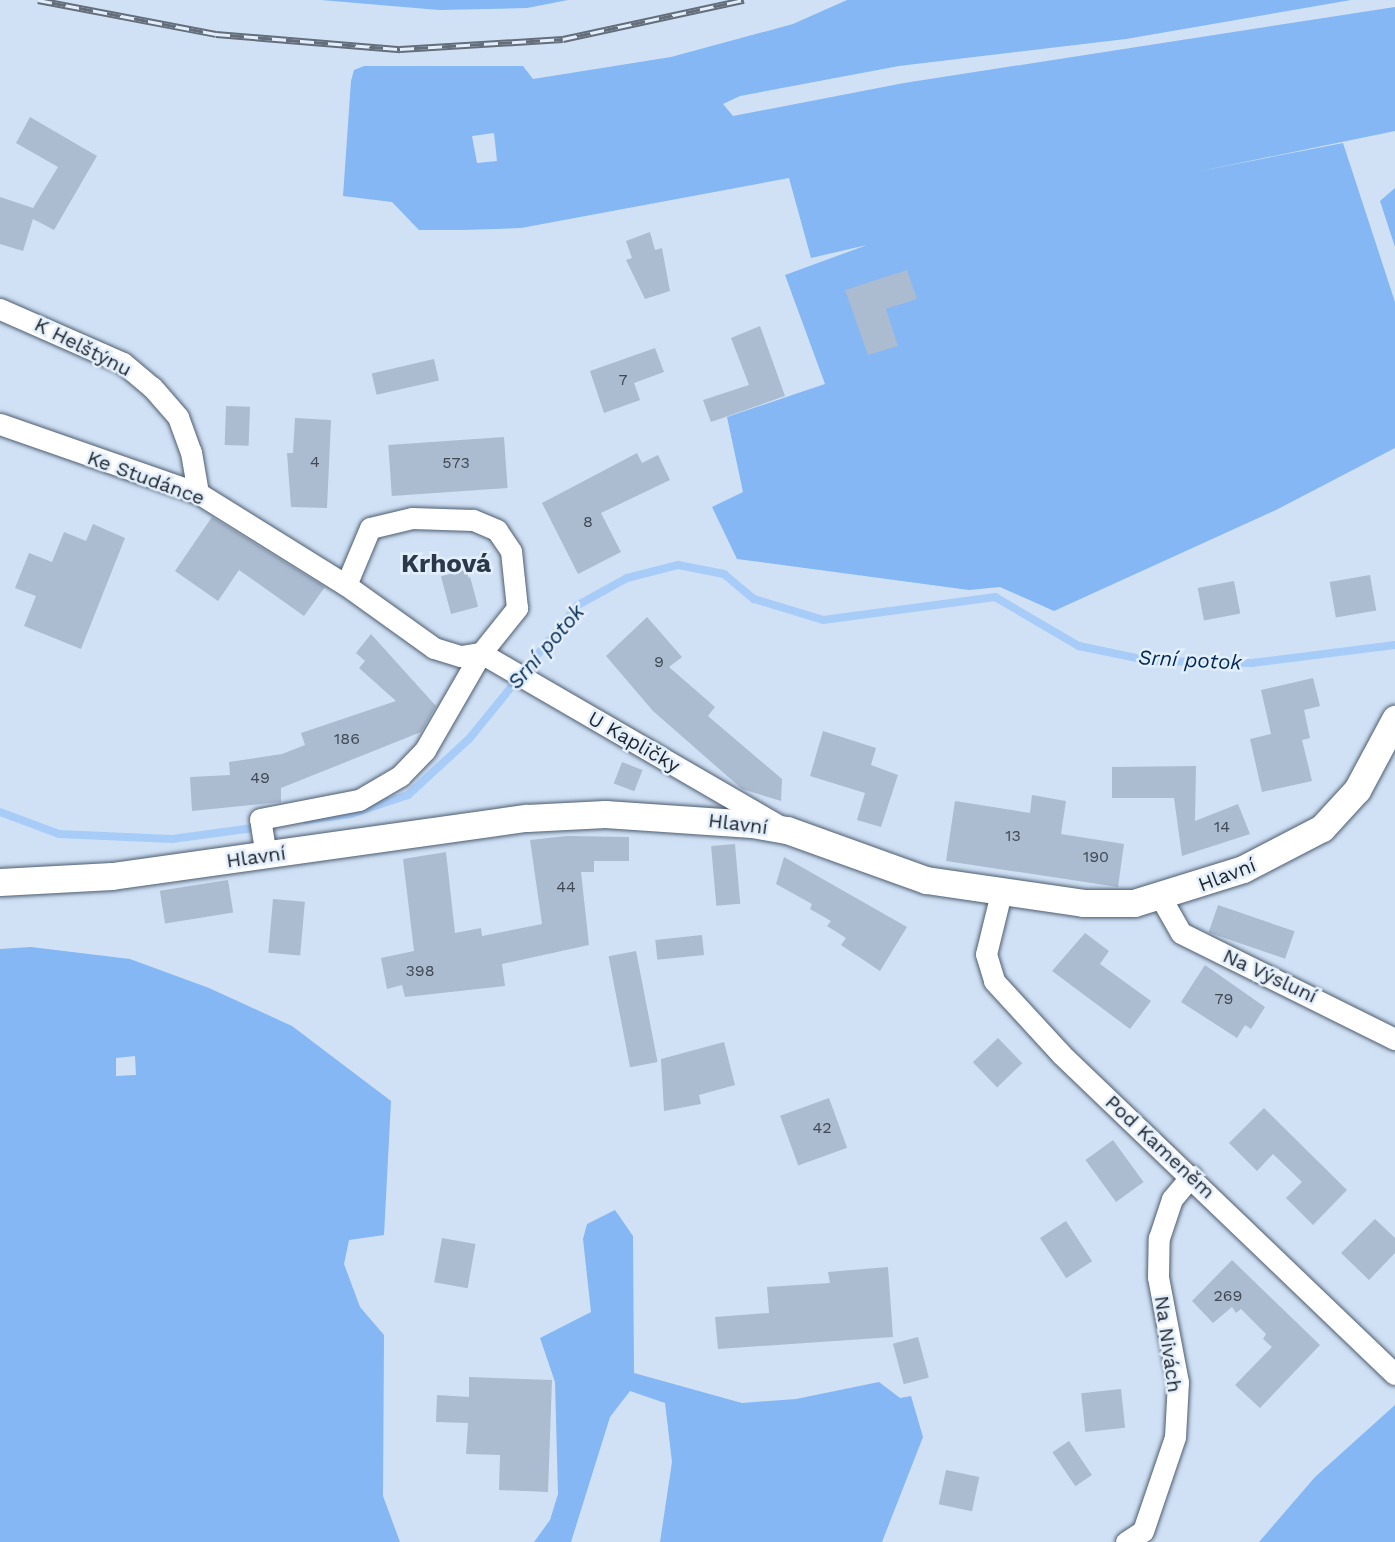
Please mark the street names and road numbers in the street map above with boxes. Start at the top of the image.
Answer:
street label: K Helštýnu [30,312,136,382]
street label: Ke Studánce [84,446,208,510]
street label: U Kapličky [584,706,684,778]
street label: Hlavní [707,808,769,840]
street label: Hlavní [225,841,287,873]
street label: Hlavní [1195,853,1259,897]
street label: Na Výsluní [1219,944,1321,1008]
street label: Pod Kameněm [1100,1090,1220,1204]
street label: Na Nivách [1149,1294,1187,1394]

